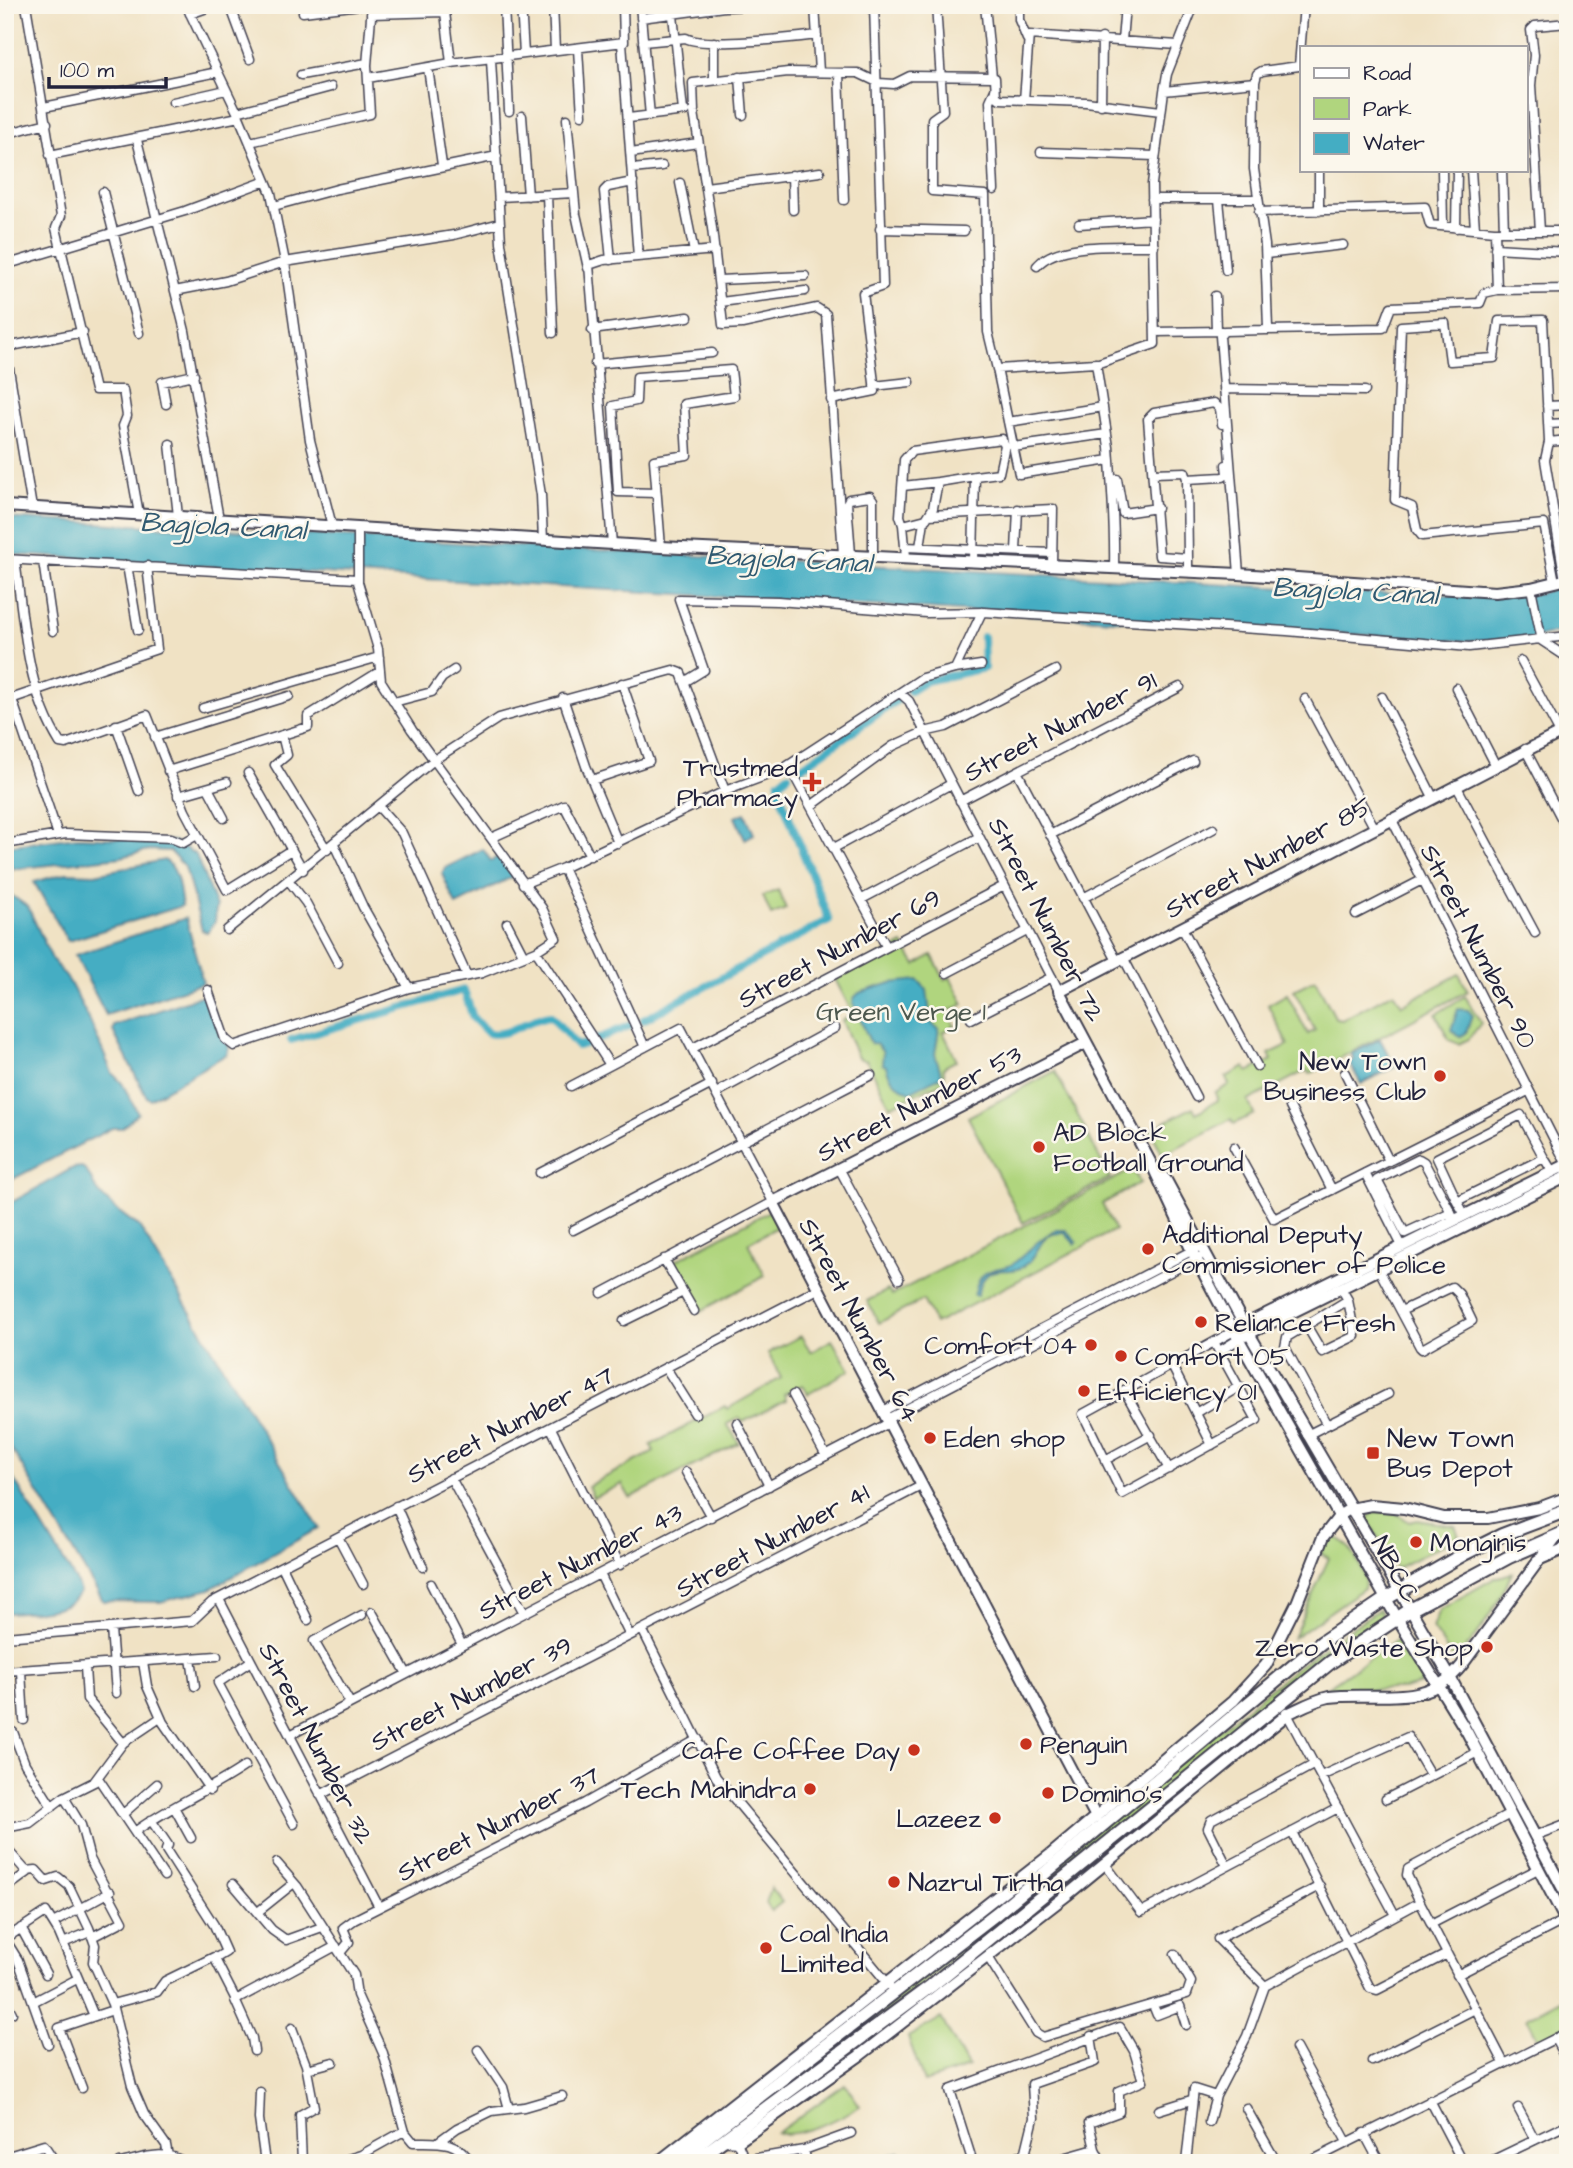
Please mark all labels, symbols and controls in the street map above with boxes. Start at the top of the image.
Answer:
scale bar [49,46,166,90]
legend [1300,46,1528,172]
text: 100 m [60,56,115,85]
text: Road [1363,59,1411,88]
text: Park [1363,95,1412,124]
text: Water [1363,129,1425,158]
water label: Bagjola Canal [139,503,310,551]
water label: Bagjola Canal [705,536,876,584]
water label: Bagjola Canal [1271,568,1442,616]
street label: Street Number 91 [958,663,1163,791]
place label: Trustmed Pharmacy [677,750,798,818]
marker: Trustmed Pharmacy [804,774,820,790]
street label: Street Number 85 [1159,788,1378,928]
street label: Street Number 72 [979,811,1113,1028]
street label: Street Number 90 [1411,838,1545,1055]
street label: Street Number 69 [732,880,947,1018]
park label: Green Verge 1 [816,994,986,1032]
street label: Street Number 53 [811,1037,1028,1171]
place label: New Town Business Club [1263,1044,1426,1110]
marker: New Town Business Club [1432,1068,1448,1084]
place label: AD Block Football Ground [1053,1115,1244,1181]
marker: AD Block Football Ground [1031,1139,1047,1155]
street label: Street Number 64 [790,1211,929,1430]
place label: Additional Deputy Commissioner of Police [1162,1217,1446,1283]
marker: Additional Deputy Commissioner of Police [1140,1241,1156,1257]
place label: Reliance Fresh [1215,1305,1395,1341]
marker: Reliance Fresh [1193,1314,1209,1330]
place label: Comfort 04 [924,1328,1077,1364]
marker: Comfort 04 [1083,1337,1099,1353]
place label: Comfort 05 [1135,1339,1288,1375]
marker: Comfort 05 [1113,1348,1129,1364]
street label: Street Number 47 [401,1357,620,1493]
place label: Efficiency 01 [1098,1374,1257,1412]
marker: Efficiency 01 [1076,1383,1092,1399]
place label: Eden shop [944,1421,1065,1457]
place label: New Town Bus Depot [1387,1421,1514,1487]
marker: Eden shop [922,1430,938,1446]
marker: New Town Bus Depot [1365,1445,1381,1461]
street label: Street Number 41 [669,1475,876,1607]
street label: Street Number 43 [472,1495,689,1629]
place label: Monginis [1430,1525,1526,1563]
street label: NBCC [1362,1529,1428,1610]
marker: Monginis [1408,1534,1424,1550]
street label: Street Number 39 [364,1628,578,1760]
place label: Zero Waste Shop [1255,1630,1473,1666]
street label: Street Number 32 [250,1636,383,1851]
marker: Zero Waste Shop [1479,1639,1495,1655]
place label: Penguin [1040,1727,1127,1765]
place label: Cafe Coffee Day [682,1733,900,1771]
marker: Penguin [1018,1736,1034,1752]
marker: Cafe Coffee Day [906,1742,922,1758]
street label: Street Number 37 [391,1757,606,1891]
place label: Tech Mahindra [621,1772,796,1808]
place label: Domino's [1062,1776,1163,1812]
marker: Tech Mahindra [802,1781,818,1797]
marker: Domino's [1040,1785,1056,1801]
place label: Lazeez [896,1801,981,1837]
marker: Lazeez [987,1810,1003,1826]
place label: Nazrul Tirtha [908,1865,1064,1901]
marker: Nazrul Tirtha [886,1874,902,1890]
place label: Coal India Limited [780,1916,888,1982]
marker: Coal India Limited [758,1940,774,1956]

